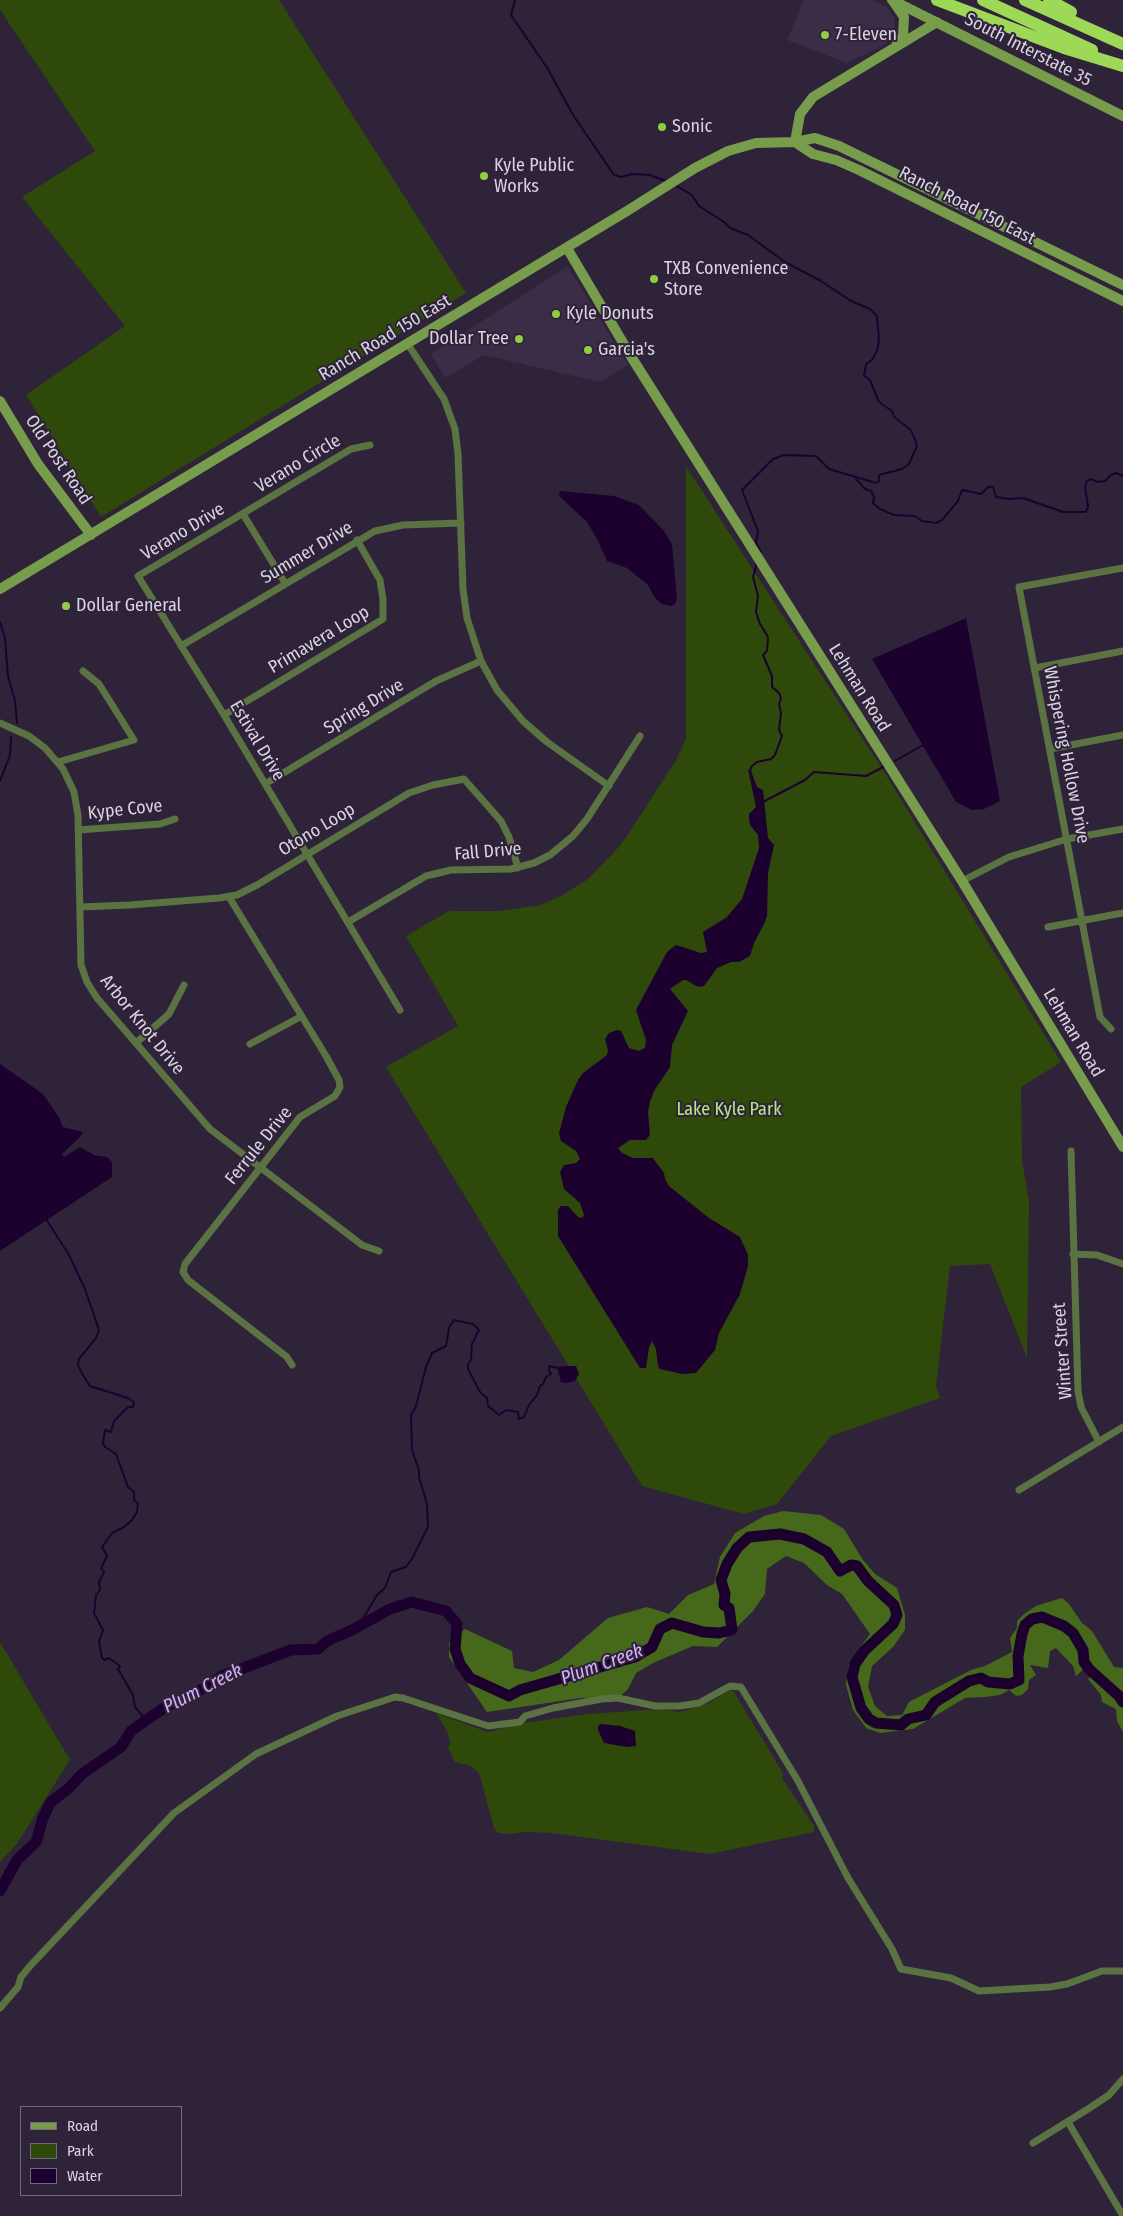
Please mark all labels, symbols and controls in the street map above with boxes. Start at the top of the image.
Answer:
street label: South Interstate 35 [961,9,1095,91]
place label: 7-Eleven [835,24,897,46]
marker: 7-Eleven [819,29,831,41]
place label: Sonic [672,116,712,138]
marker: Sonic [656,121,668,133]
place label: Kyle Public Works [494,155,574,198]
street label: Ranch Road 150 East [895,162,1039,250]
marker: Kyle Public Works [478,170,490,182]
place label: TXB Convenience Store [664,258,788,300]
marker: TXB Convenience Store [648,273,660,285]
street label: Ranch Road 150 East [315,290,455,386]
place label: Kyle Donuts [566,303,654,325]
marker: Kyle Donuts [550,308,562,320]
place label: Dollar Tree [429,328,509,350]
marker: Dollar Tree [513,333,525,345]
place label: Garcia's [598,339,655,361]
marker: Garcia's [582,344,594,356]
street label: Old Post Road [20,411,96,509]
street label: Verano Circle [251,430,345,498]
street label: Verano Drive [137,499,229,565]
street label: Summer Drive [257,517,357,589]
place label: Dollar General [76,595,181,617]
marker: Dollar General [60,600,72,612]
street label: Primavera Loop [265,601,373,679]
street label: Lehman Road [823,640,895,736]
street label: Whispering Hollow Drive [1038,665,1094,845]
street label: Spring Drive [320,675,408,739]
street label: Estival Drive [225,697,289,785]
street label: Kype Cove [87,795,163,825]
street label: Otono Loop [275,799,359,861]
street label: Fall Drive [454,838,522,866]
street label: Arbor Knot Drive [95,971,189,1079]
street label: Lehman Road [1038,985,1108,1081]
park label: Lake Kyle Park [676,1099,782,1121]
street label: Ferrule Drive [221,1103,297,1189]
street label: Winter Street [1049,1302,1077,1400]
water label: Plum Creek [558,1640,646,1690]
water label: Plum Creek [160,1659,246,1719]
legend [20,2106,182,2196]
text: Road [67,2117,98,2135]
text: Park [67,2142,94,2160]
text: Water [67,2167,102,2185]

